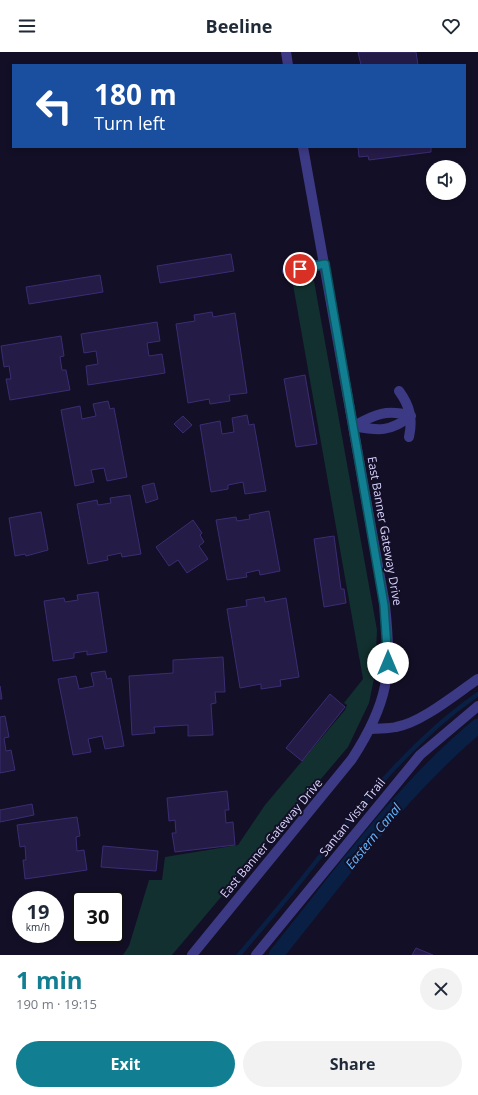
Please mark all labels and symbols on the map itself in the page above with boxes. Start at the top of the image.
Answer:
pin [283,252,317,286]
street label: East Banner Gateway Drive [363,455,407,607]
position arrow [367,642,409,684]
street label: East Banner Gateway Drive [216,774,326,901]
street label: Santan Vista Trail [315,774,389,860]
water label: Eastern Canal [341,799,405,873]
speed limit sign: 30 [72,891,124,943]

